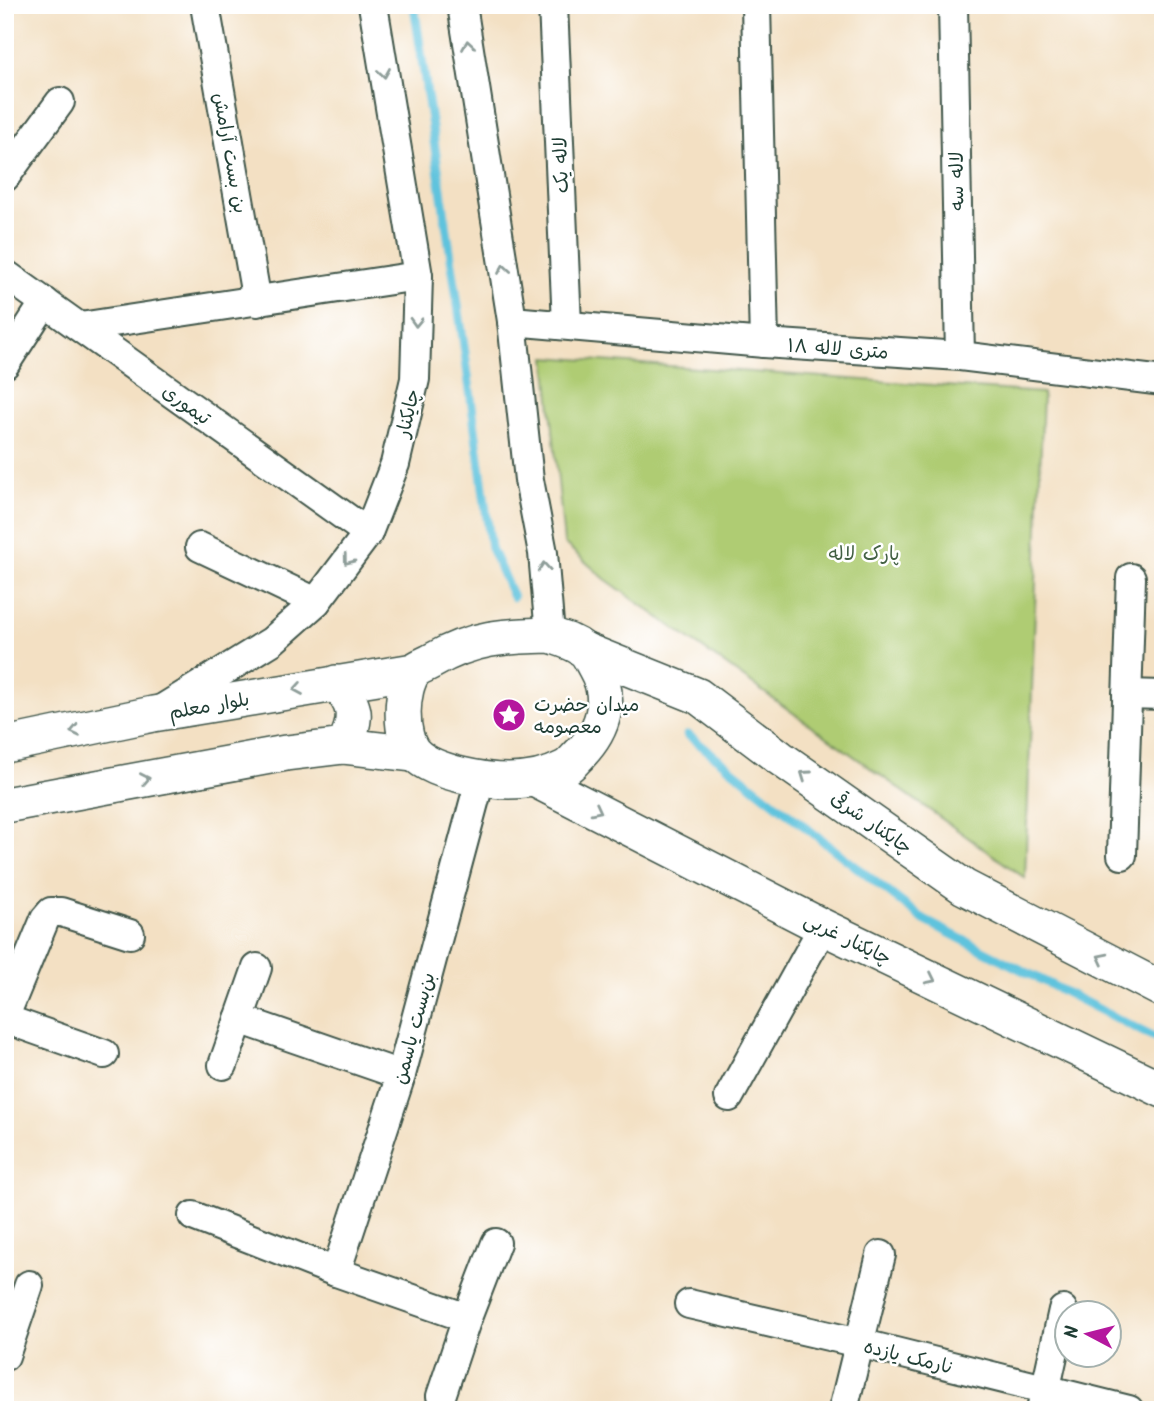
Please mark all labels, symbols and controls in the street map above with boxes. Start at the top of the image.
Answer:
one-way arrow [461,39,476,50]
one-way arrow [376,67,391,79]
street label: بن بست آرامش [204,91,254,216]
street label: لاله یک [546,136,578,194]
street label: لاله سه [942,151,974,211]
one-way arrow [497,263,512,275]
one-way arrow [409,317,424,328]
street label: ۱۸ متری لاله [786,332,889,368]
street label: تیموری [155,378,217,434]
street label: چایکنار [388,386,429,443]
park label: پارک لاله [828,540,900,570]
one-way arrow [344,552,356,565]
one-way arrow [537,561,552,572]
one-way arrow [292,681,304,696]
street label: بلوار معلم [167,685,252,729]
place label: میدان حضرت معصومه [534,691,639,743]
place icon: میدان حضرت معصومه [490,696,528,734]
one-way arrow [69,722,81,737]
one-way arrow [800,771,813,783]
one-way arrow [139,772,151,787]
street label: چایکنار شرقی [824,784,918,863]
one-way arrow [590,802,602,816]
street label: چایکنار غربی [798,906,896,974]
one-way arrow [1097,953,1109,967]
street label: بن‌بست یاسمن [386,969,444,1088]
one-way arrow [924,970,936,984]
north arrow [1052,1300,1122,1370]
text: N [1057,1324,1089,1340]
street label: نارمک یازده [860,1332,957,1384]

